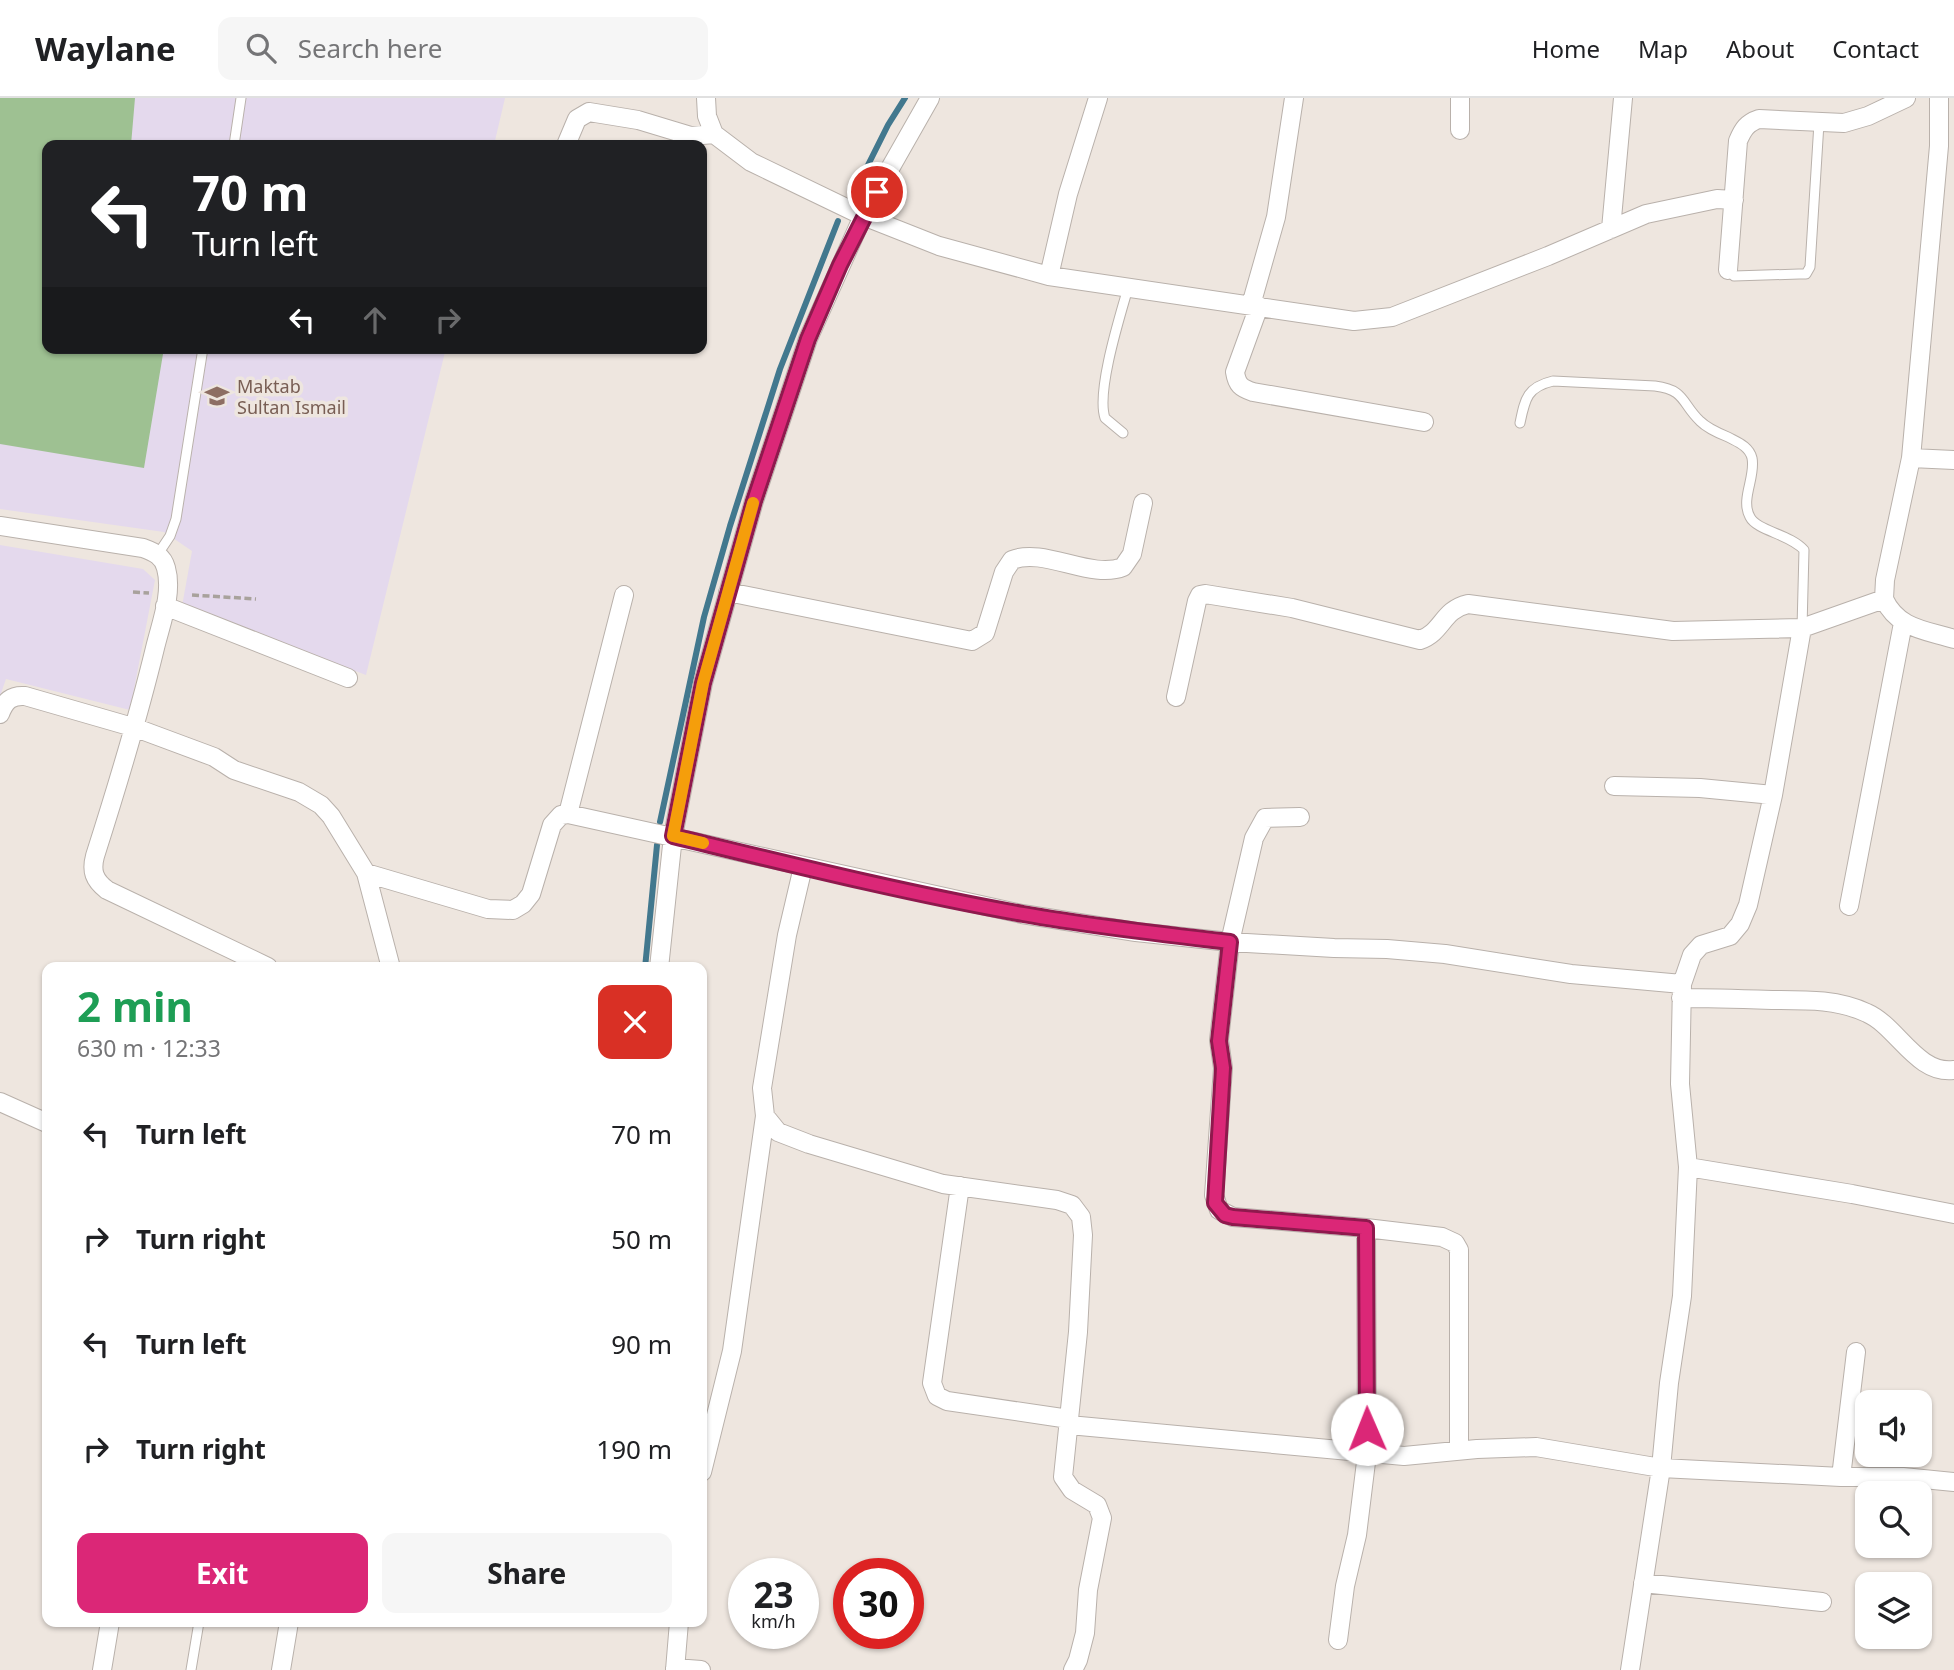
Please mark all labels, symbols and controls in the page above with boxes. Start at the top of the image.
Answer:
search box [218,17,708,80]
text: Waylane [35,26,176,71]
icon: search [242,29,280,67]
text: Search here [298,30,442,66]
text: Home [1532,32,1600,65]
text: Map [1638,32,1688,65]
text: About [1726,32,1794,65]
text: Contact [1832,32,1919,65]
text: 70 m [192,159,309,225]
pin [847,162,907,222]
icon: left [77,168,168,259]
icon: arrive [858,173,896,211]
text: Turn left [192,222,318,265]
icon: left [283,301,321,339]
icon: ahead [356,301,394,339]
icon: right [429,301,467,339]
place label: Maktab Sultan Ismail [237,374,346,419]
school or university icon: Maktab Sultan Ismail [203,382,231,410]
text: 2 min [77,977,193,1034]
button: close [598,985,672,1059]
text: 630 m · 12:33 [77,1032,221,1064]
icon: left [77,1115,115,1153]
text: Turn left [136,1116,247,1152]
text: 70 m [611,1116,672,1152]
icon: right [77,1220,115,1258]
text: Turn right [136,1221,266,1257]
text: 50 m [611,1221,672,1257]
icon: left [77,1325,115,1363]
text: Turn left [136,1326,247,1362]
text: 90 m [611,1326,672,1362]
map controls [1855,1390,1932,1649]
button: sound [1855,1390,1932,1467]
position arrow [1330,1392,1404,1466]
icon: right [77,1430,115,1468]
text: Turn right [136,1431,266,1467]
text: 190 m [596,1431,672,1467]
button: search [1855,1481,1932,1558]
button: Exit [77,1533,368,1613]
button: Share [382,1533,672,1613]
speed limit sign: 30 [833,1558,924,1649]
text: 23 [753,1571,794,1618]
button: layers [1855,1572,1932,1649]
text: km/h [751,1609,796,1633]

